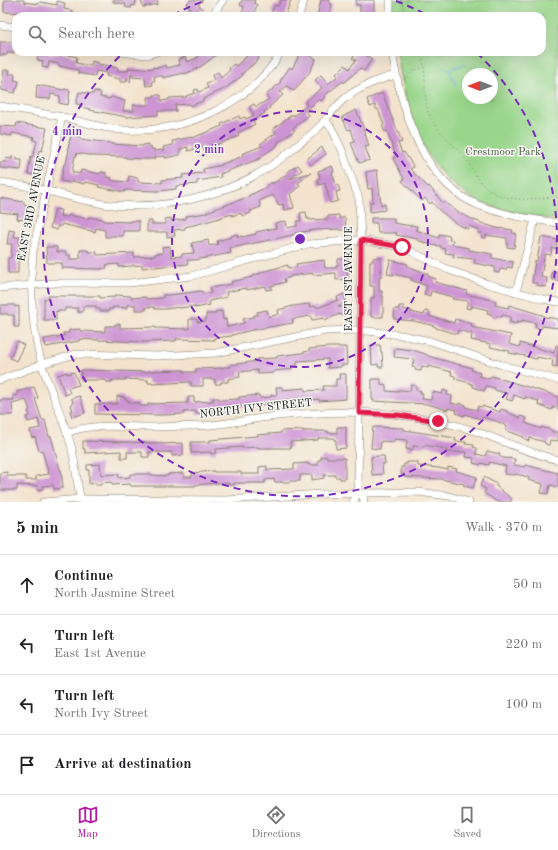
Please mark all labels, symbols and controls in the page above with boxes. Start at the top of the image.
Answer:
search box [12,12,546,56]
icon: search [26,23,48,45]
text: Search here [58,27,135,42]
north arrow [462,68,498,104]
text: 4 min [52,126,82,138]
text: 2 min [194,144,224,156]
park label: Crestmoor Park [465,147,541,158]
street label: EAST 3RD AVENUE [16,155,48,263]
street label: EAST 1ST AVENUE [344,226,355,332]
centre of rings [293,232,307,246]
route start [393,238,411,256]
street label: NORTH IVY STREET [199,398,313,420]
route end [429,412,447,430]
text: 5 min [16,520,59,537]
text: Walk · 370 m [465,521,542,534]
text: Continue [54,569,113,584]
icon: ahead [16,574,38,596]
text: 50 m [513,578,542,591]
text: North Jasmine Street [54,587,175,600]
text: Turn left [54,629,114,644]
icon: left [16,634,38,656]
text: 220 m [505,638,542,651]
text: East 1st Avenue [54,647,146,660]
text: Turn left [54,689,114,704]
icon: left [16,694,38,716]
text: 100 m [505,698,542,711]
text: North Ivy Street [54,707,148,720]
icon: arrive [16,754,38,776]
text: Arrive at destination [54,757,192,772]
tab: Map [77,804,99,842]
tab: Directions [252,804,300,842]
tab: Saved [453,804,481,842]

